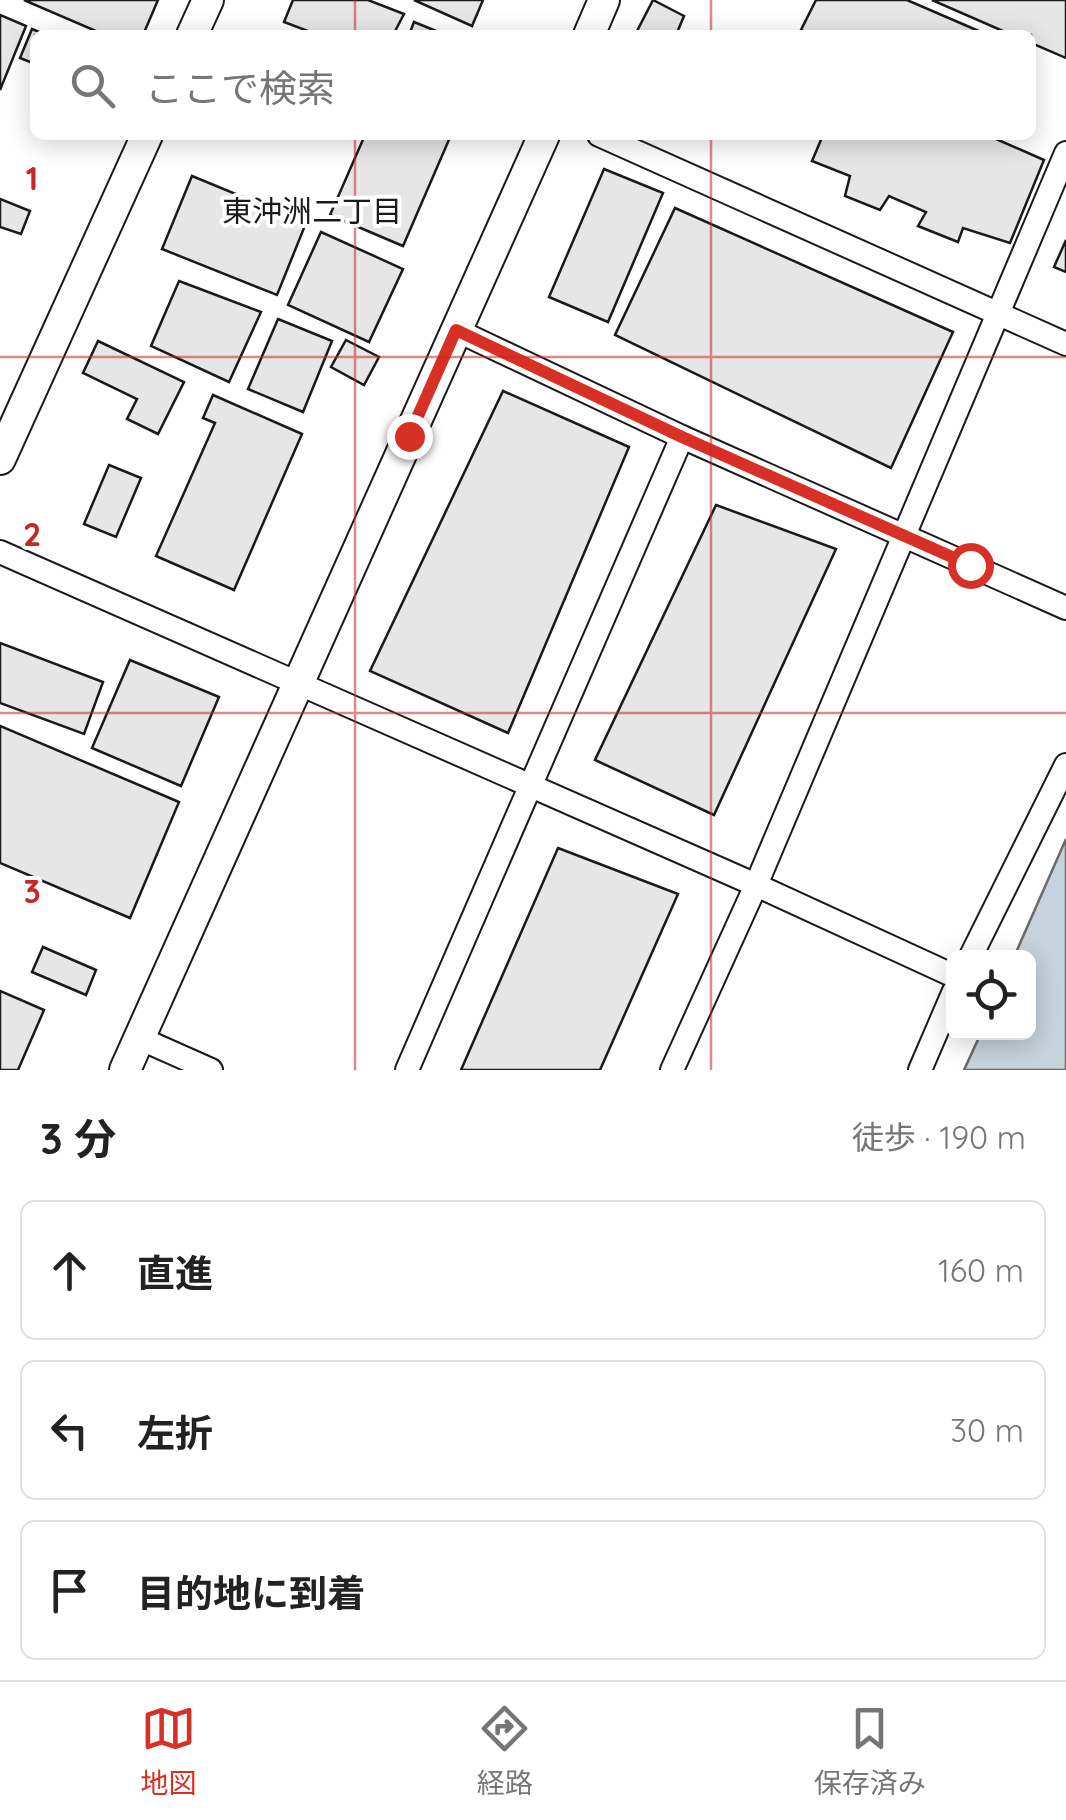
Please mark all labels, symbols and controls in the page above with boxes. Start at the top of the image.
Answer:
search box [30,30,1036,140]
icon: search [65,58,120,113]
text: ここで検索 [145,64,335,112]
text: 1 [26,158,38,198]
district label: 東沖洲二丁目 [222,192,402,230]
route end [387,414,433,460]
text: 2 [23,514,41,554]
route start [948,543,994,589]
text: 3 [23,871,41,911]
map controls [946,950,1036,1040]
button: locate [946,950,1036,1040]
text: 3 分 [40,1112,116,1165]
text: 徒歩 · 190 m [852,1117,1026,1157]
icon: ahead [42,1243,97,1298]
text: 直進 [137,1249,213,1297]
text: 160 m [938,1250,1024,1290]
icon: left [42,1403,97,1458]
text: 左折 [137,1409,213,1457]
text: 30 m [950,1410,1024,1450]
icon: arrive [42,1563,97,1618]
text: 目的地に到着 [137,1569,365,1617]
tab: 地図 [140,1701,196,1801]
tab: 経路 [477,1701,533,1801]
tab: 保存済み [814,1701,926,1801]

